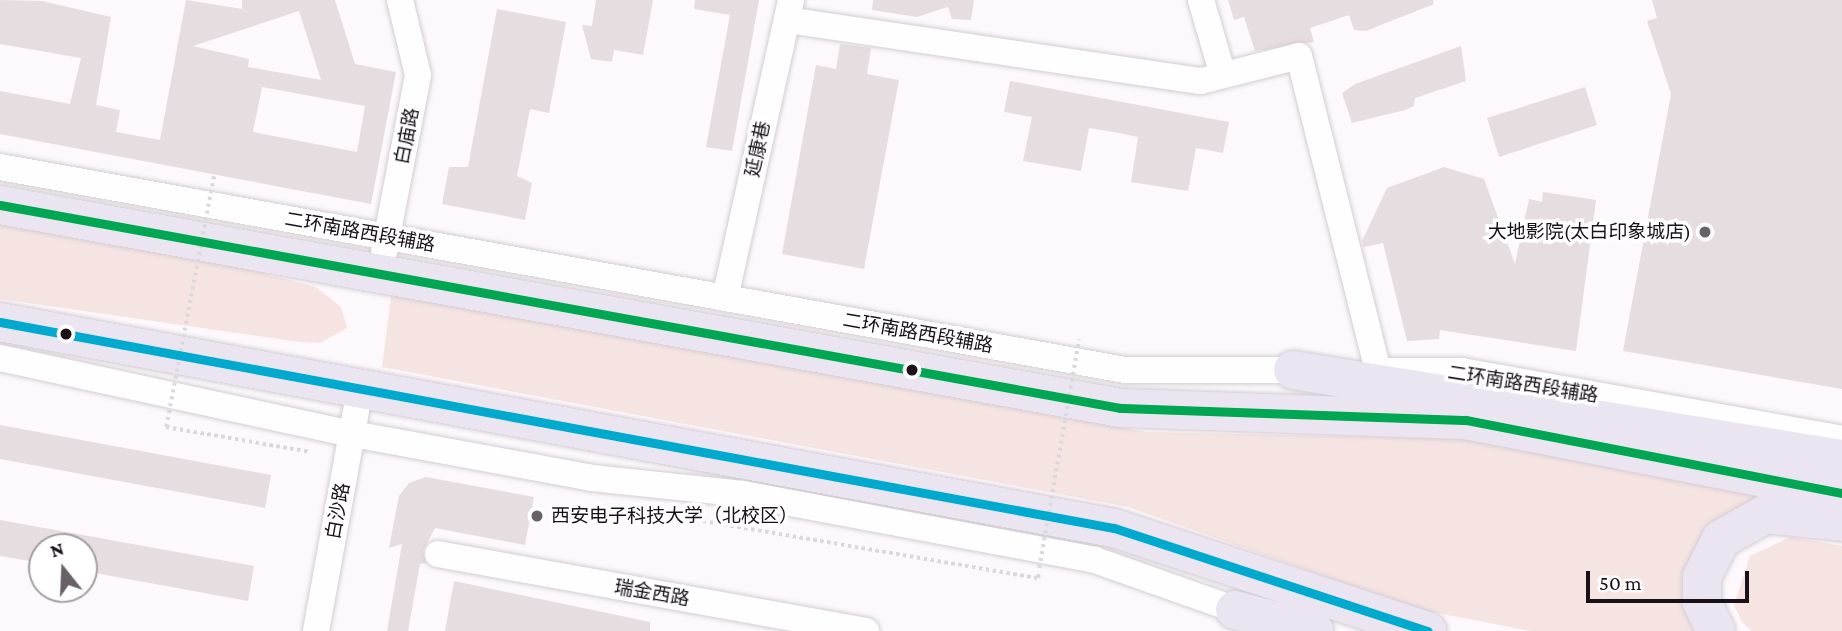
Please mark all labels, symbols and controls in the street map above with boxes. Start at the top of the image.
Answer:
street label: 白庙路 [390,106,424,166]
street label: 延康巷 [741,119,775,179]
street label: 二环南路西段辅路 [283,208,437,256]
place label: 大地影院(太白印象城店) [1488,221,1691,243]
marker: 大地影院(太白印象城店) [1697,224,1713,240]
street label: 二环南路西段辅路 [841,309,995,357]
unlabelled marker [59,327,73,341]
street label: 二环南路西段辅路 [1446,361,1600,407]
unlabelled marker [905,363,919,377]
street label: 白沙路 [322,481,354,541]
place label: 西安电子科技大学（北校区） [551,505,798,527]
marker: 西安电子科技大学（北校区） [529,508,545,524]
north arrow [28,533,98,603]
text: N [48,537,66,561]
scale bar [1590,558,1753,602]
text: 50 m [1599,571,1642,595]
street label: 瑞金西路 [613,575,691,611]

